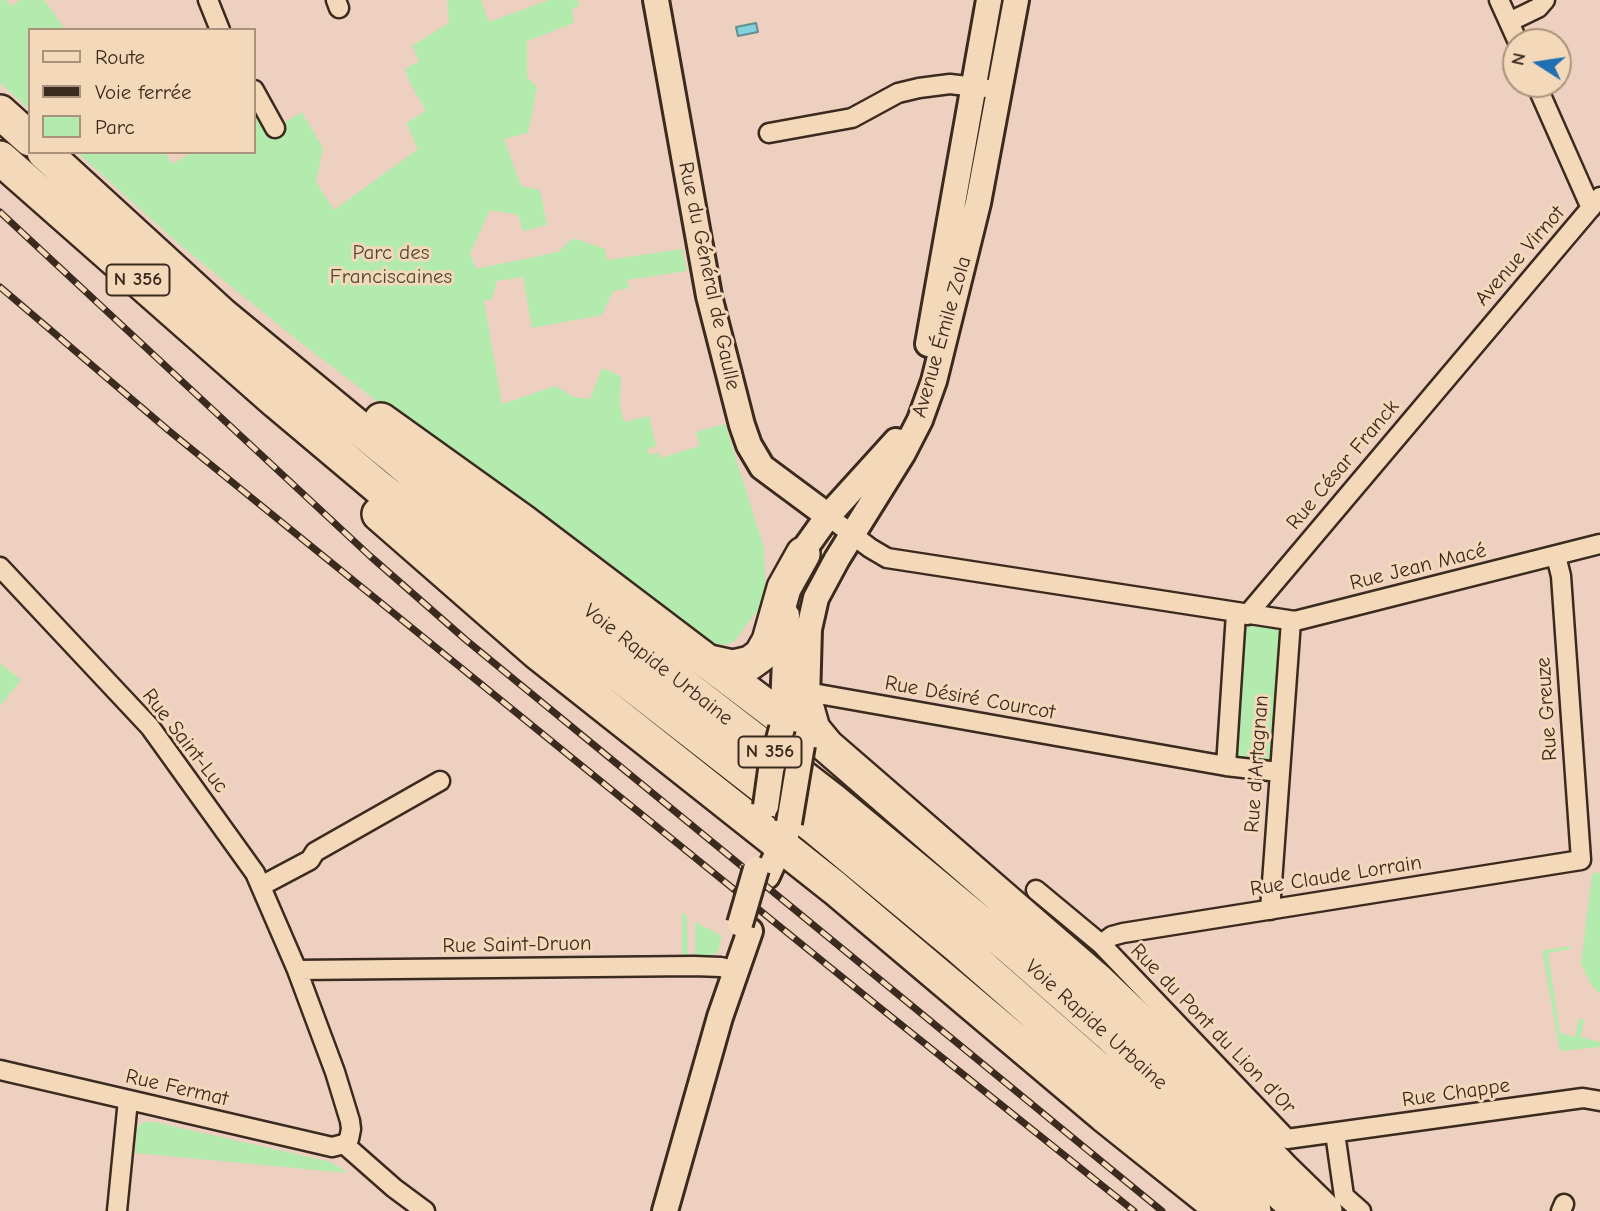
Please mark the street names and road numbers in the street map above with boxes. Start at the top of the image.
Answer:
street label: Rue du Général de Gaulle [672,160,746,392]
street label: Avenue Virnot [1470,201,1570,311]
street label: Avenue Émile Zola [907,253,977,421]
road number: N 356 [106,264,170,296]
street label: Rue César Franck [1281,395,1405,535]
street label: Rue Jean Macé [1347,538,1489,596]
street label: Voie Rapide Urbaine [578,599,738,731]
street label: Rue Greuze [1531,656,1563,762]
street label: Rue Désiré Courcot [883,671,1057,725]
street label: Rue Saint-Luc [137,684,233,798]
street label: Rue d'Artagnan [1240,694,1274,834]
road number: N 356 [738,736,802,768]
street label: Rue Claude Lorrain [1248,850,1424,902]
street label: Rue Saint-Druon [442,931,592,959]
street label: Rue du Pont du Lion d'Or [1125,939,1301,1119]
street label: Voie Rapide Urbaine [1020,954,1172,1096]
street label: Rue Fermat [123,1064,231,1112]
street label: Rue Chappe [1400,1073,1512,1113]

